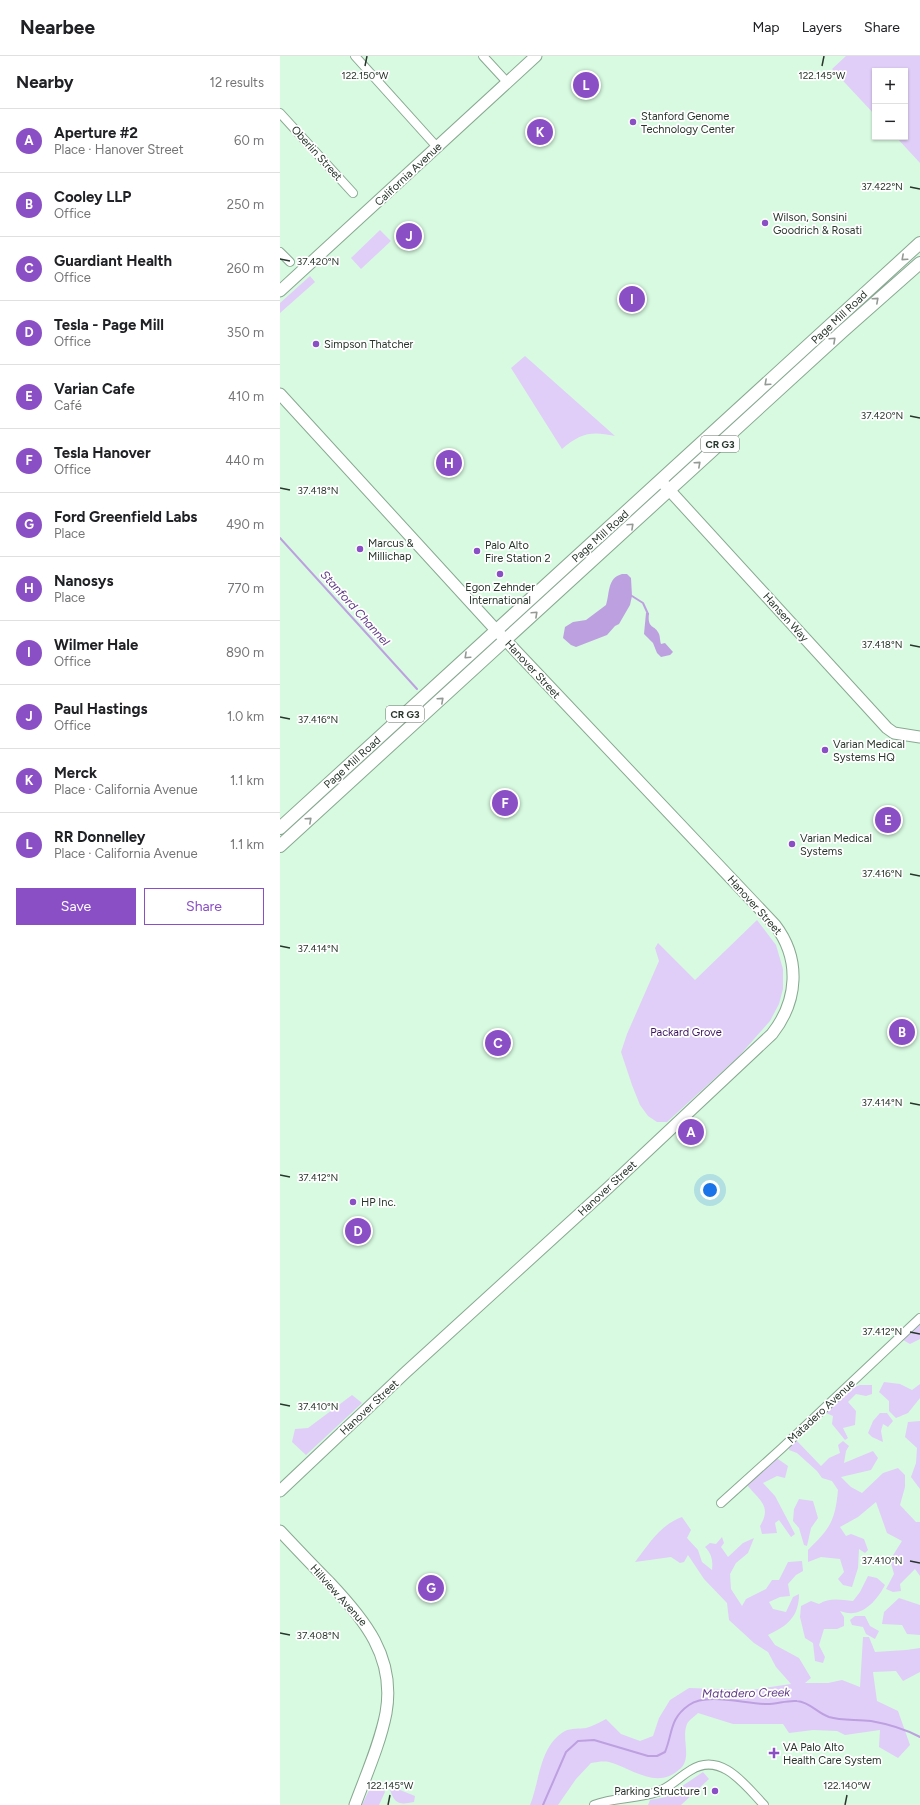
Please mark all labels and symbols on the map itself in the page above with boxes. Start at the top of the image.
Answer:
text: 122.150°W [342,69,389,82]
text: 122.145°W [799,69,846,82]
pin: L [573,70,599,100]
place label: Stanford Genome Technology Center [641,110,735,136]
pin: K [527,117,553,147]
marker: Stanford Genome Technology Center [628,117,638,127]
street label: Oberlin Street [289,123,345,183]
street label: California Avenue [372,140,445,209]
text: 37.422°N [861,180,903,193]
place label: Wilson, Sonsini Goodrich & Rosati [773,211,862,237]
marker: Wilson, Sonsini Goodrich & Rosati [760,218,770,228]
pin: J [396,221,422,251]
one-way arrow [901,253,909,260]
text: 37.420°N [297,255,339,268]
pin: I [619,284,645,314]
street label: Page Mill Road [809,288,870,347]
one-way arrow [872,298,879,305]
one-way arrow [828,337,836,345]
place label: Simpson Thatcher [324,338,414,351]
marker: Simpson Thatcher [311,339,321,349]
one-way arrow [765,378,772,385]
text: 37.420°N [861,409,903,422]
road number: CR G3 [701,436,739,452]
pin: H [436,448,462,478]
one-way arrow [694,462,701,469]
text: 37.418°N [298,484,338,497]
street label: Page Mill Road [569,508,631,565]
one-way arrow [626,524,633,531]
place label: Marcus & Millichap [368,537,414,563]
place label: Palo Alto Fire Station 2 [485,539,551,565]
marker: Marcus & Millichap [355,544,365,554]
marker: Palo Alto Fire Station 2 [472,546,482,556]
water label: Stanford Channel [318,568,393,649]
marker: Egon Zehnder International [495,569,505,579]
place label: Egon Zehnder International [465,581,535,607]
street label: Hansen Way [760,590,811,645]
one-way arrow [530,611,538,619]
street label: Hanover Street [502,637,563,701]
text: 37.418°N [862,638,902,651]
one-way arrow [464,651,472,659]
one-way arrow [436,698,443,705]
road number: CR G3 [386,706,424,722]
text: 37.416°N [298,713,338,726]
street label: Page Mill Road [321,734,383,791]
place label: Varian Medical Systems HQ [833,738,905,764]
marker: Varian Medical Systems HQ [820,745,830,755]
pin: F [492,788,518,818]
pin: E [875,805,901,835]
one-way arrow [304,817,312,824]
place label: Varian Medical Systems [800,832,872,858]
marker: Varian Medical Systems [787,839,797,849]
text: 37.416°N [862,867,902,880]
street label: Hanover Street [725,873,785,938]
text: 37.414°N [298,942,338,955]
pin: B [889,1017,915,1047]
park label: Packard Grove [650,1026,722,1039]
pin: C [485,1028,511,1058]
text: 37.414°N [862,1096,902,1109]
pin: A [678,1117,704,1147]
street label: Hanover Street [575,1158,639,1219]
text: 37.412°N [298,1171,338,1184]
your location [700,1180,720,1200]
place label: HP Inc. [361,1196,396,1209]
marker: HP Inc. [348,1197,358,1207]
pin: D [345,1216,371,1246]
text: 37.412°N [862,1325,902,1338]
street label: Hanover Street [337,1377,401,1438]
street label: Matadero Avenue [785,1377,858,1446]
text: 37.410°N [297,1400,339,1413]
text: 37.410°N [861,1554,903,1567]
street label: Hillview Avenue [308,1562,370,1629]
pin: G [418,1573,444,1603]
text: 37.408°N [296,1629,340,1642]
water label: Matadero Creek [702,1685,791,1701]
place label: VA Palo Alto Health Care System [783,1741,881,1767]
marker: VA Palo Alto Health Care System [768,1747,780,1759]
text: 122.145°W [367,1779,414,1792]
text: 122.140°W [823,1779,871,1792]
place label: Parking Structure 1 [614,1785,707,1798]
marker: Parking Structure 1 [710,1786,720,1796]

